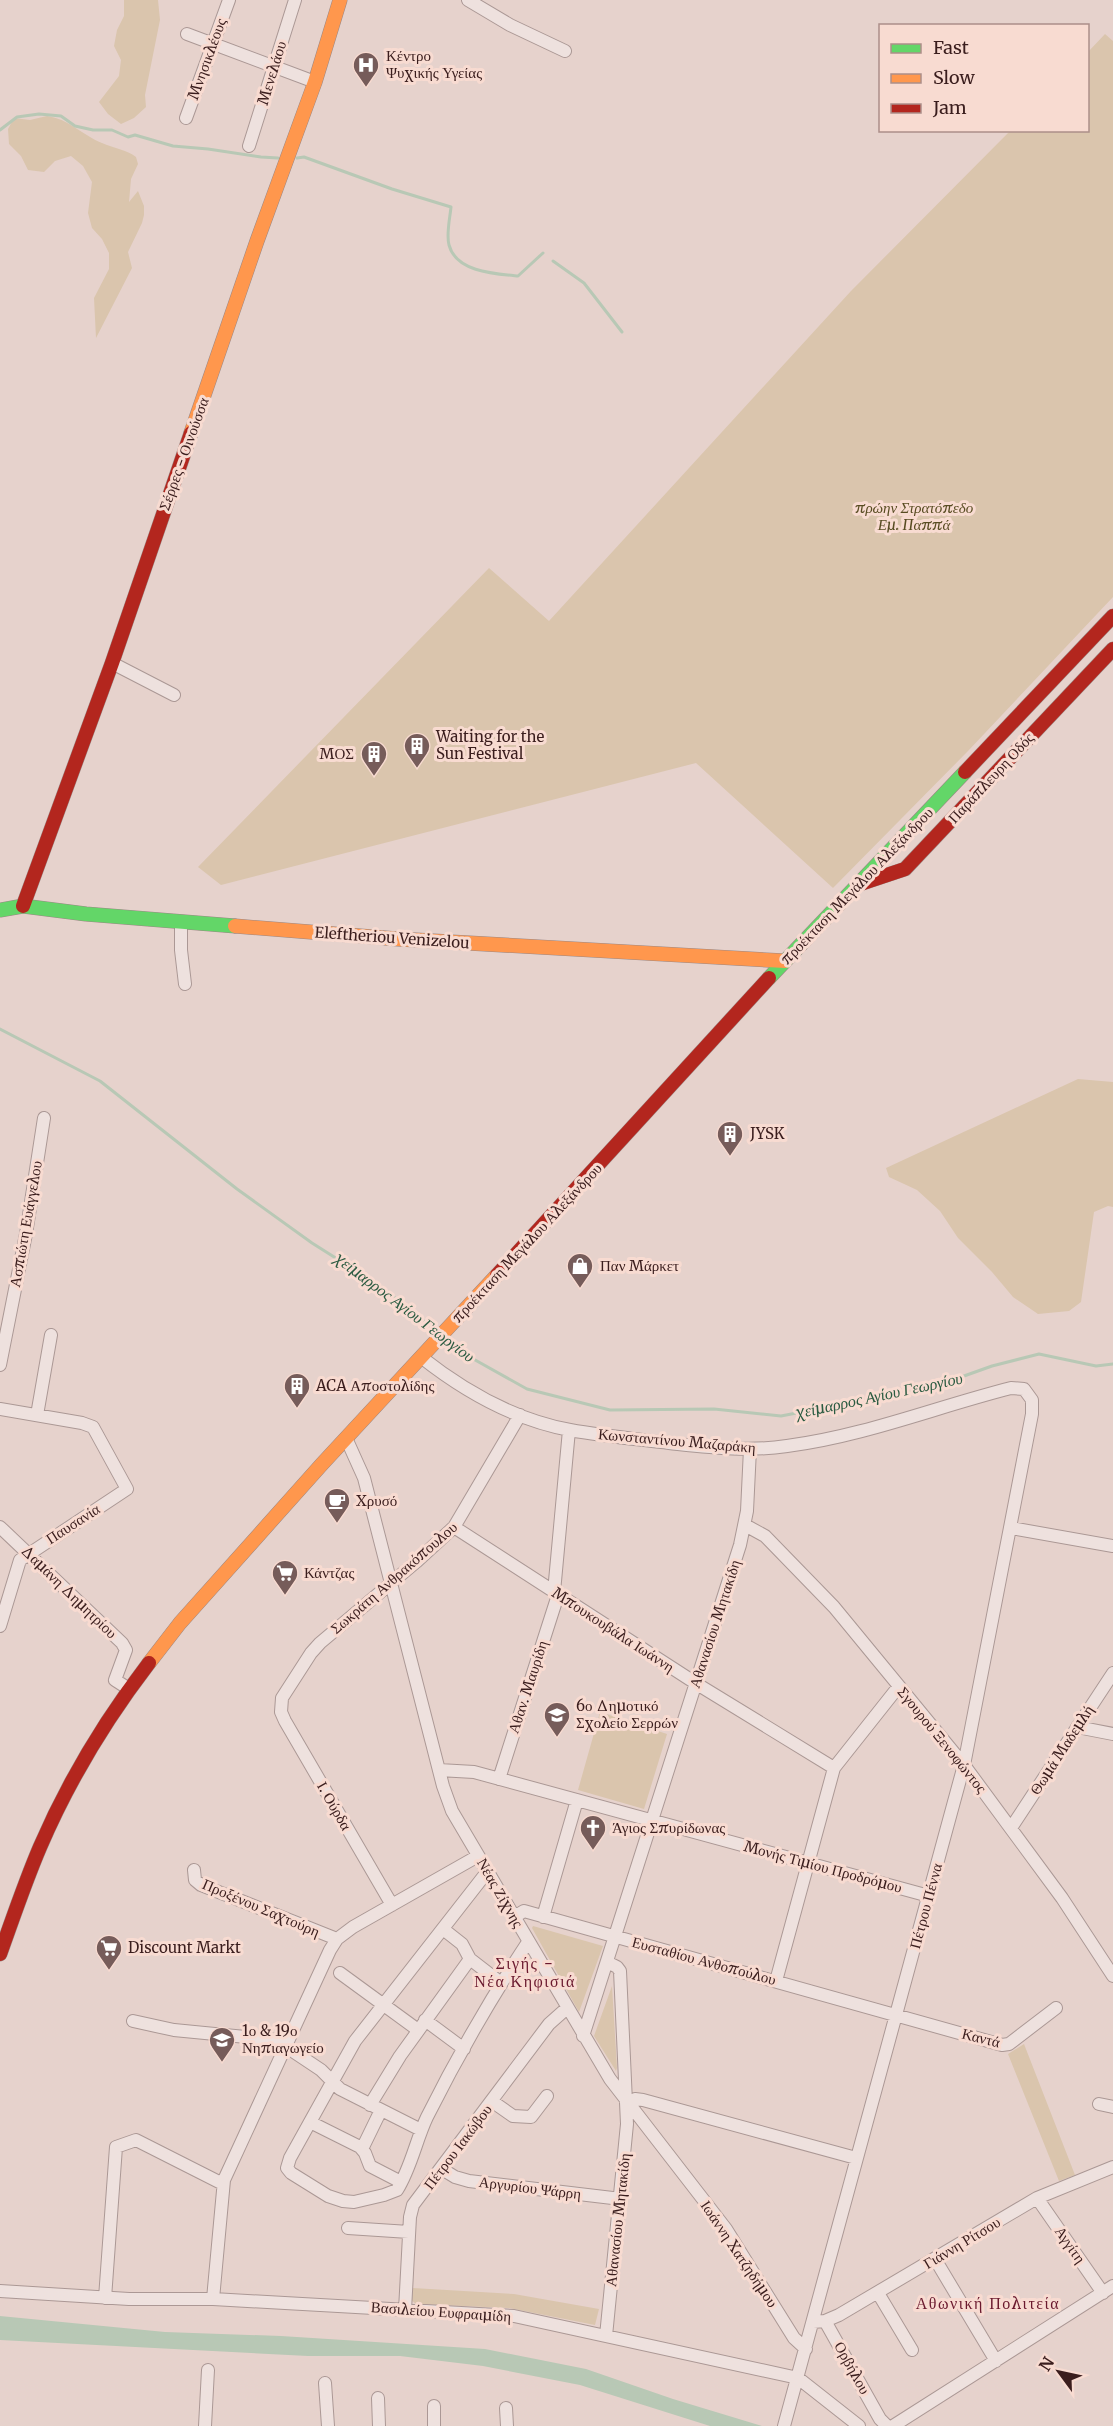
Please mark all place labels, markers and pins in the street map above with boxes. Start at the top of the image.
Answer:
place label: Κέντρο Ψυχικής Υγείας [386,46,482,82]
hospital icon: Κέντρο Ψυχικής Υγείας [351,50,381,88]
place label: Waiting for the Sun Festival [435,727,544,763]
building icon: Waiting for the Sun Festival [402,731,432,769]
building icon: ΜΟΣ [359,739,389,777]
place label: ΜΟΣ [320,744,354,763]
building icon: JYSK [715,1119,745,1157]
place label: JYSK [749,1124,785,1143]
shop icon: Παν Μάρκετ [565,1251,595,1289]
place label: Παν Μάρκετ [600,1256,679,1275]
building icon: ACA Αποστολίδης [282,1371,312,1409]
place label: ACA Αποστολίδης [315,1376,434,1395]
cafe icon: Χρυσό [322,1486,352,1524]
place label: Χρυσό [356,1491,397,1510]
supermarket icon: Κάντζας [270,1558,300,1596]
place label: Κάντζας [304,1563,354,1582]
place label: 6ο Δημοτικό Σχολείο Σερρών [576,1696,678,1732]
school or university icon: 6ο Δημοτικό Σχολείο Σερρών [542,1700,572,1738]
church icon: Άγιος Σπυρίδωνας [578,1813,608,1851]
place label: Άγιος Σπυρίδωνας [612,1818,725,1837]
supermarket icon: Discount Markt [94,1933,124,1971]
place label: Discount Markt [128,1938,241,1957]
place label: 1ο & 19ο Νηπιαγωγείο [242,2021,324,2057]
school or university icon: 1ο & 19ο Νηπιαγωγείο [207,2025,237,2063]

